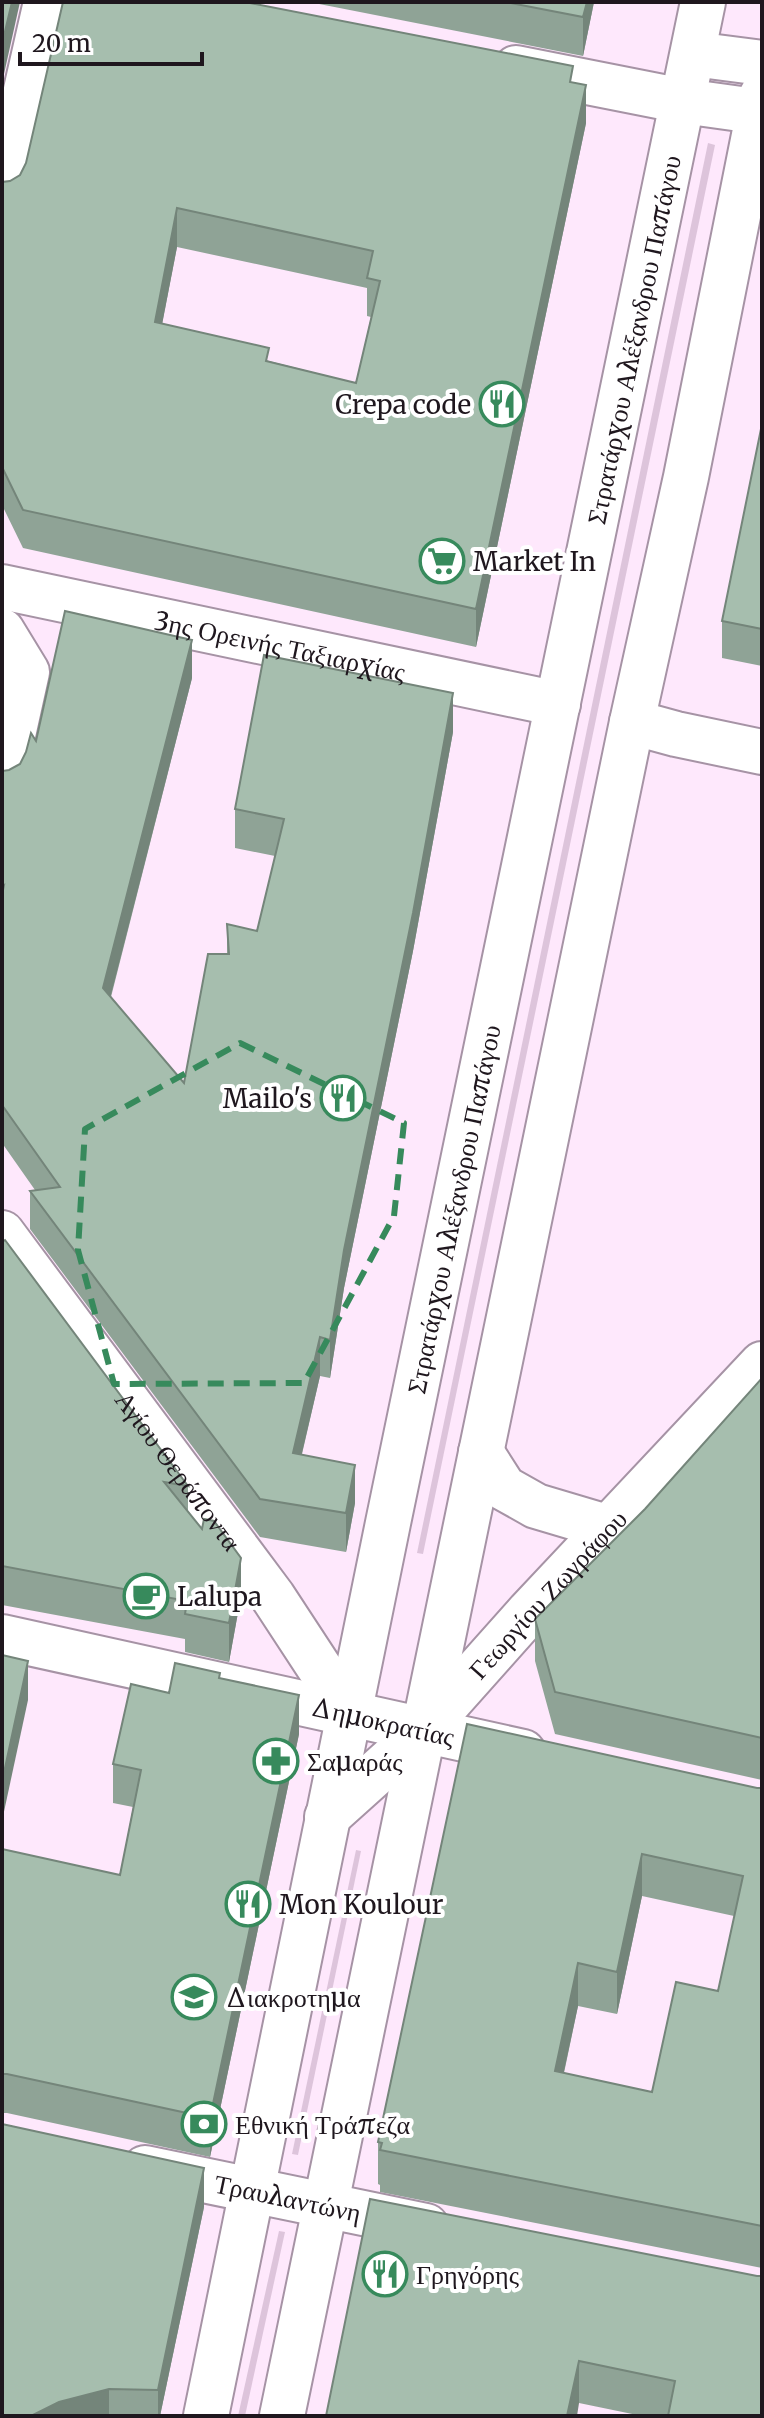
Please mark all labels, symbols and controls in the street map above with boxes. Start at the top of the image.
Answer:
scale bar [20,16,202,66]
text: 20 m [32,28,91,59]
street label: Στρατάρχου Αλέξανδρου Παπάγου [579,152,687,527]
restaurant icon: Crepa code [478,380,526,428]
place label: Crepa code [335,388,471,421]
supermarket icon: Market In [418,537,466,585]
place label: Market In [473,545,596,578]
street label: 3ης Ορεινής Ταξιαρχίας [151,603,409,688]
street label: Στρατάρχου Αλέξανδρου Παπάγου [399,1022,507,1397]
restaurant icon: Mailo's [319,1074,367,1122]
place label: Mailo's [223,1082,312,1115]
street label: Αγίου Θεράποντα [109,1384,249,1557]
street label: Γεωργίου Ζωγράφου [461,1502,634,1685]
cafe icon: Lalupa [122,1572,170,1620]
place label: Lalupa [177,1580,262,1613]
street label: Δημοκρατίας [308,1689,458,1753]
pharmacy icon: Σαμαράς [252,1737,300,1785]
place label: Σαμαράς [307,1745,403,1778]
restaurant icon: Mon Koulour [224,1880,272,1928]
place label: Mon Koulour [279,1888,444,1921]
school or university icon: Διακροτημα [170,1973,218,2021]
place label: Διακροτημα [225,1981,361,2014]
bank icon: Εθνική Τράπεζα [180,2100,228,2148]
place label: Εθνική Τράπεζα [235,2108,410,2141]
street label: Τραυλαντώνη [212,2166,364,2229]
restaurant icon: Γρηγόρης [361,2250,409,2298]
place label: Γρηγόρης [416,2258,520,2291]

